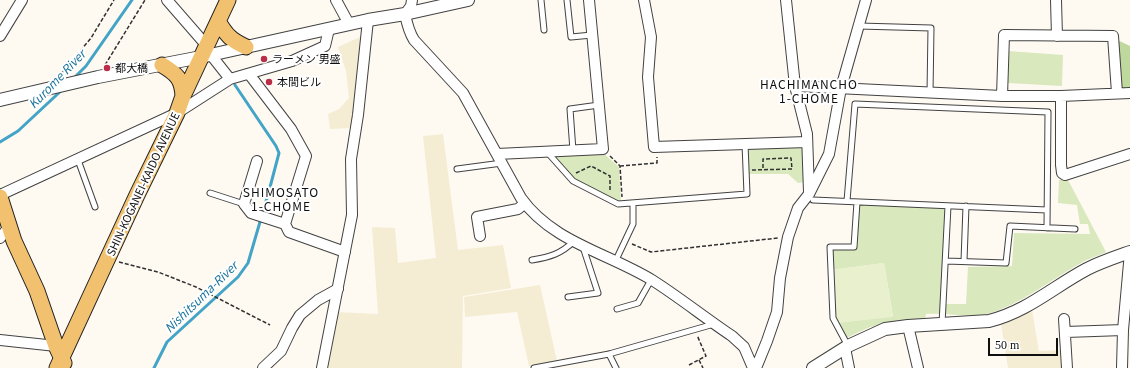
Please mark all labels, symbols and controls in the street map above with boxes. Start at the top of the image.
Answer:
water label: Kurome River [26,47,88,111]
place label: ラーメン 男盛 [272,52,340,66]
marker: ラーメン 男盛 [259,54,269,64]
place label: 都大橋 [115,61,148,75]
marker: 都大橋 [102,63,112,73]
place label: 本間ビル [277,75,321,89]
marker: 本間ビル [264,77,274,87]
district label: HACHIMANCHO 1-CHOME [760,77,858,105]
street label: SHIN-KOGANEI-KAIDO AVENUE [104,110,182,258]
district label: SHIMOSATO 1-CHOME [243,185,319,213]
water label: Nishitsuma-River [162,259,240,335]
scale bar [990,330,1060,356]
text: 50 m [995,338,1019,352]

